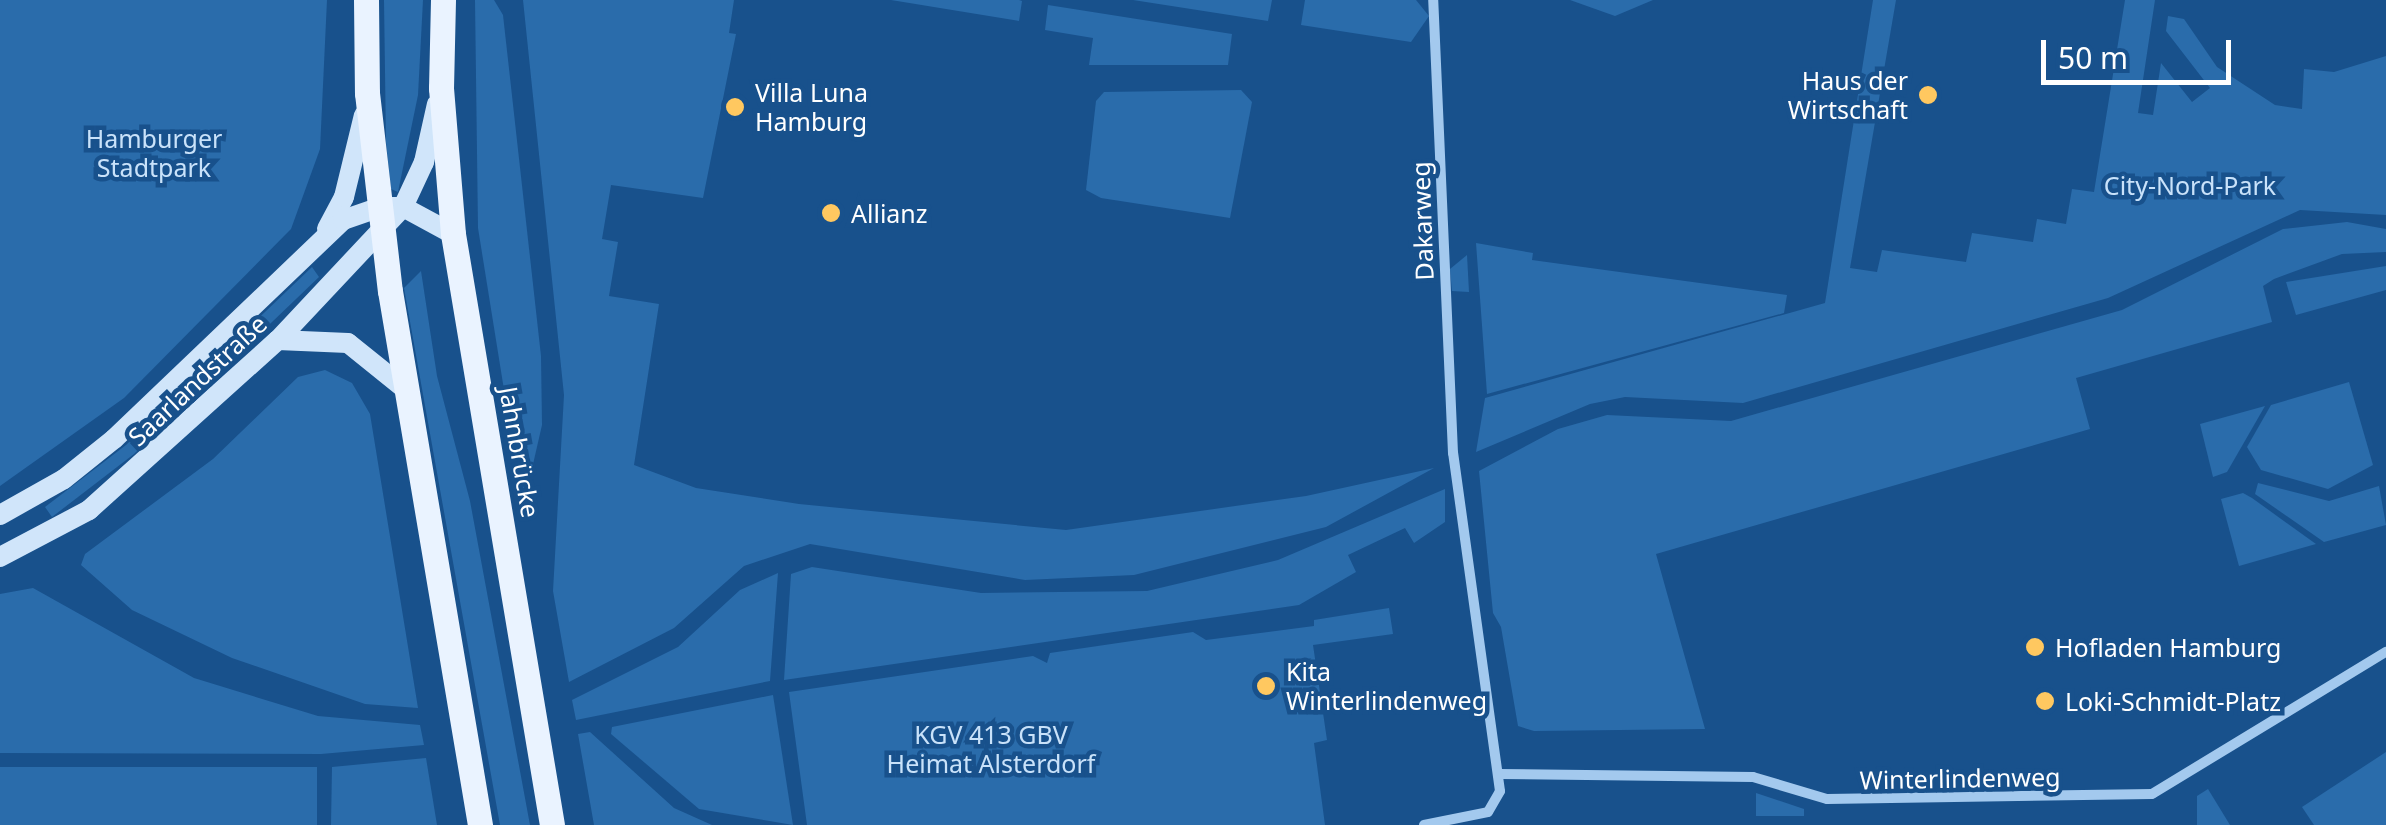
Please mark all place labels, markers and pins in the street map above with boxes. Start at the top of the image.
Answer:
place label: Haus der Wirtschaft [1788,66,1908,125]
place label: Villa Luna Hamburg [755,78,868,137]
marker: Haus der Wirtschaft [1917,84,1939,106]
marker: Villa Luna Hamburg [724,96,746,118]
place label: Allianz [851,198,928,228]
marker: Allianz [820,202,842,224]
place label: Hofladen Hamburg [2055,632,2281,662]
marker: Hofladen Hamburg [2024,636,2046,658]
place label: Kita Winterlindenweg [1286,657,1487,716]
marker: Kita Winterlindenweg [1255,675,1277,697]
place label: Loki-Schmidt-Platz [2065,686,2281,716]
marker: Loki-Schmidt-Platz [2034,690,2056,712]

